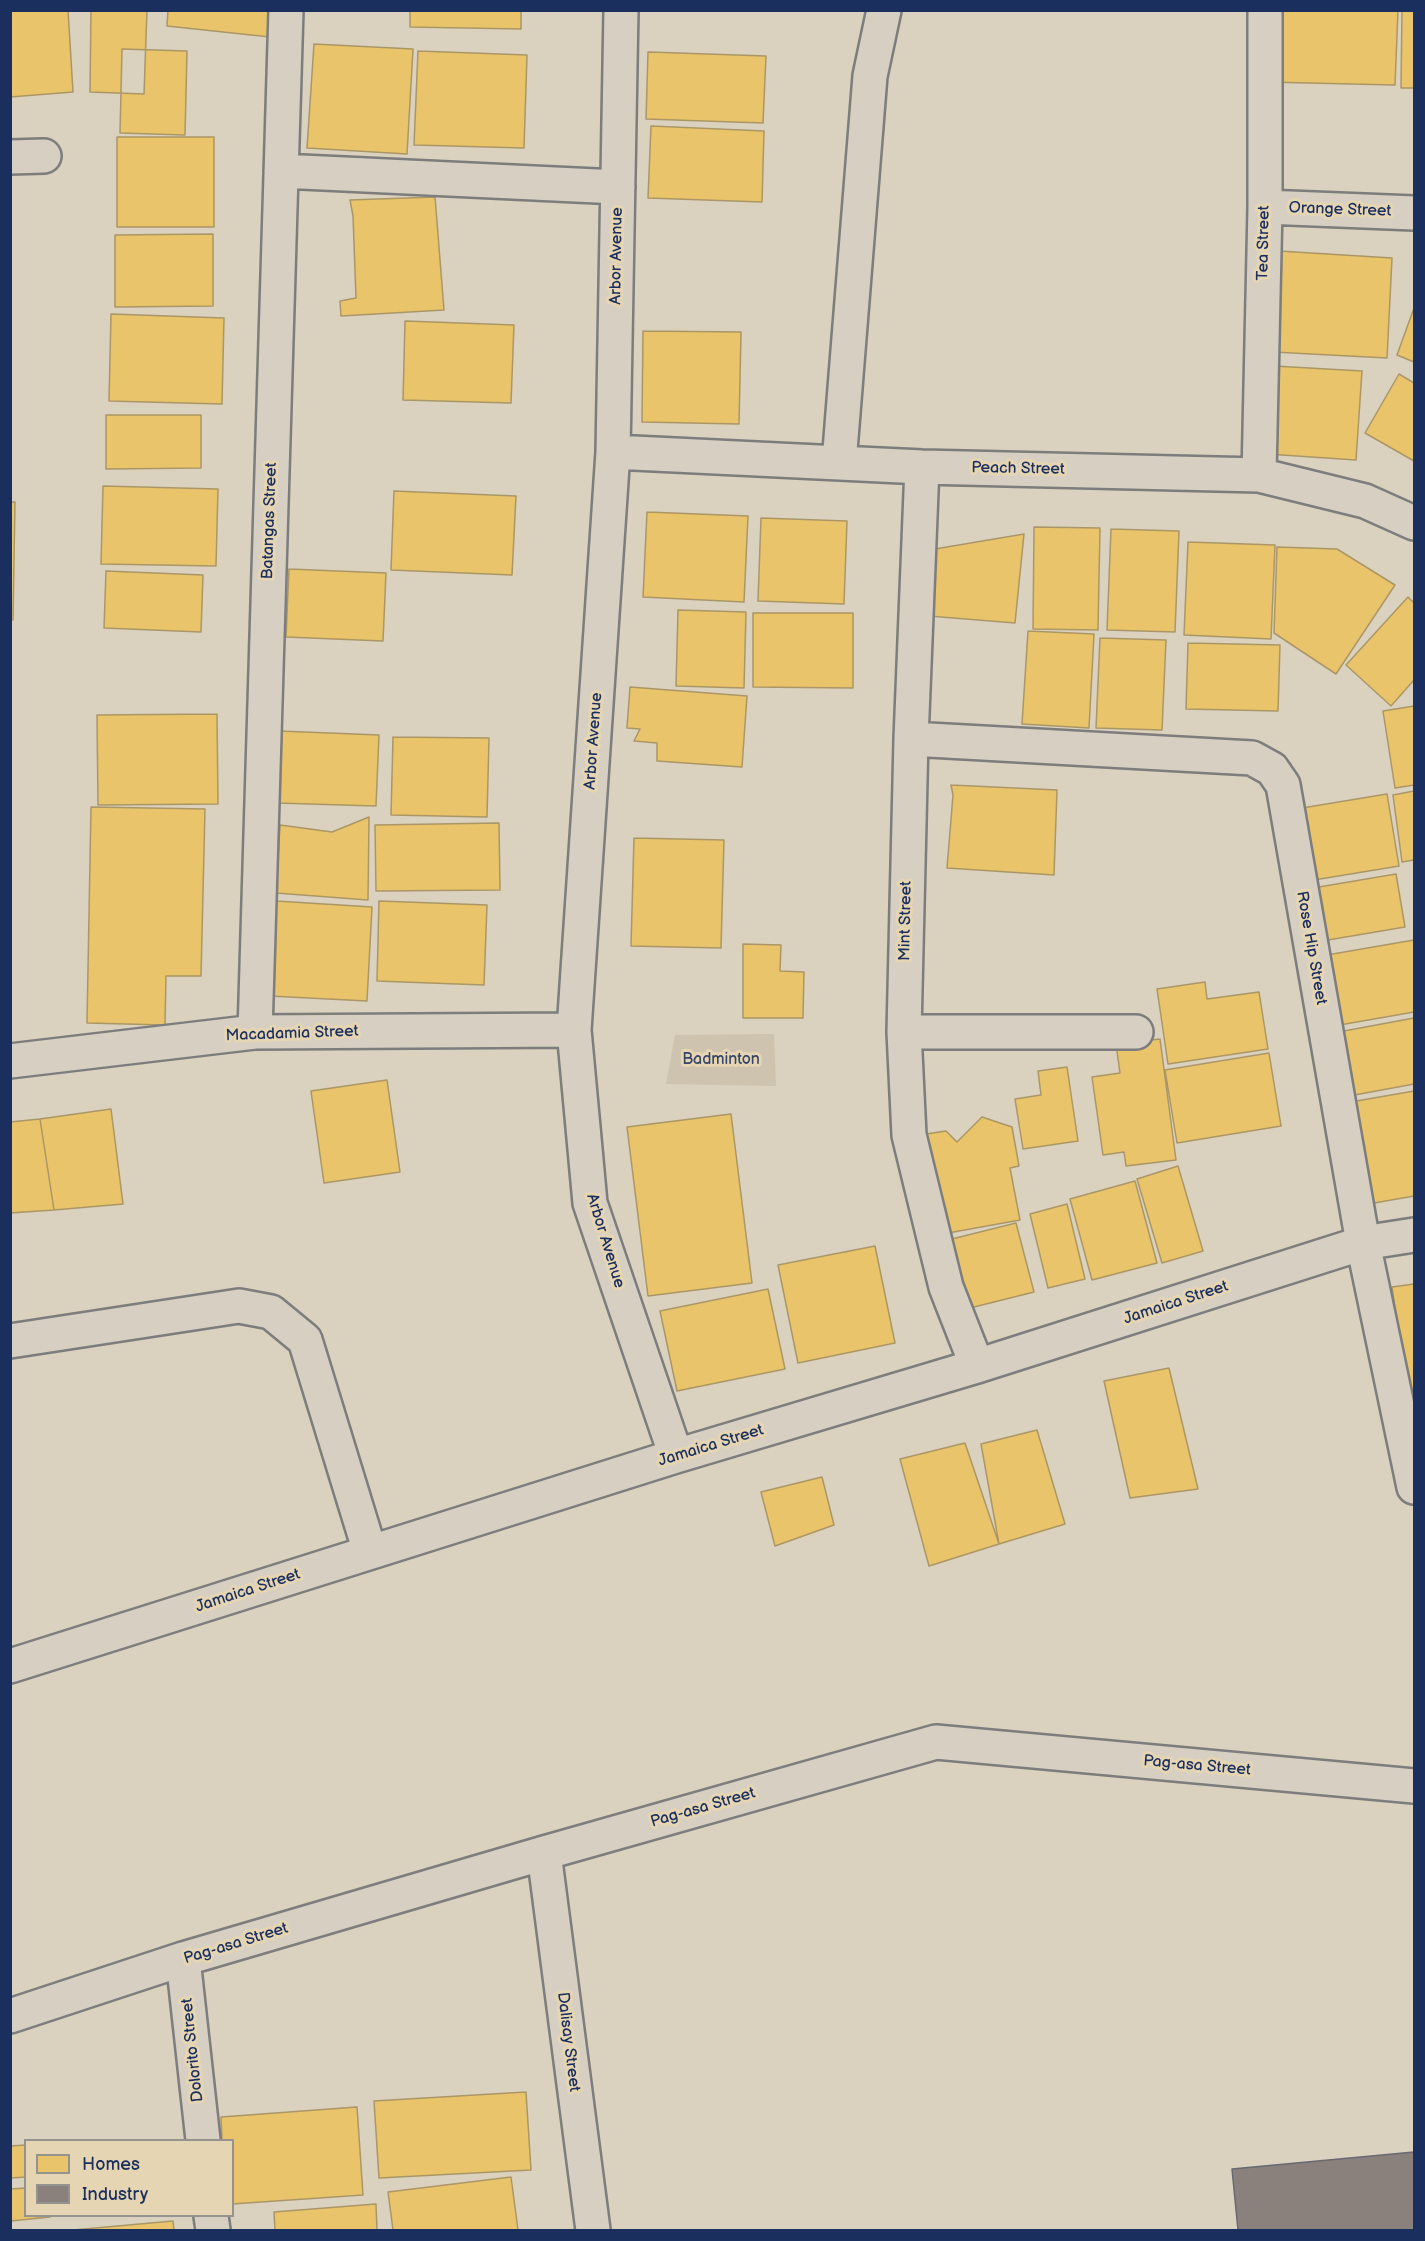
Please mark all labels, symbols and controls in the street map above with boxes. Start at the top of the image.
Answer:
street label: Orange Street [1288,199,1392,221]
street label: Tea Street [1254,205,1274,281]
street label: Arbor Avenue [607,207,627,305]
street label: Peach Street [971,459,1065,479]
street label: Batangas Street [258,462,282,580]
street label: Arbor Avenue [581,692,607,790]
street label: Mint Street [896,881,916,961]
street label: Rose Hip Street [1292,890,1330,1006]
street label: Macadamia Street [225,1022,359,1046]
park label: Badminton [682,1050,760,1070]
street label: Arbor Avenue [582,1192,628,1290]
street label: Jamaica Street [1121,1277,1231,1329]
street label: Jamaica Street [656,1421,766,1471]
street label: Jamaica Street [193,1565,303,1617]
street label: Pag-asa Street [1142,1752,1252,1780]
street label: Pag-asa Street [649,1784,757,1832]
street label: Pag-asa Street [182,1919,290,1969]
street label: Dalisay Street [552,1991,584,2093]
street label: Dolorito Street [178,1997,208,2103]
legend [24,2139,234,2217]
text: Homes [82,2154,140,2175]
text: Industry [82,2184,148,2205]

